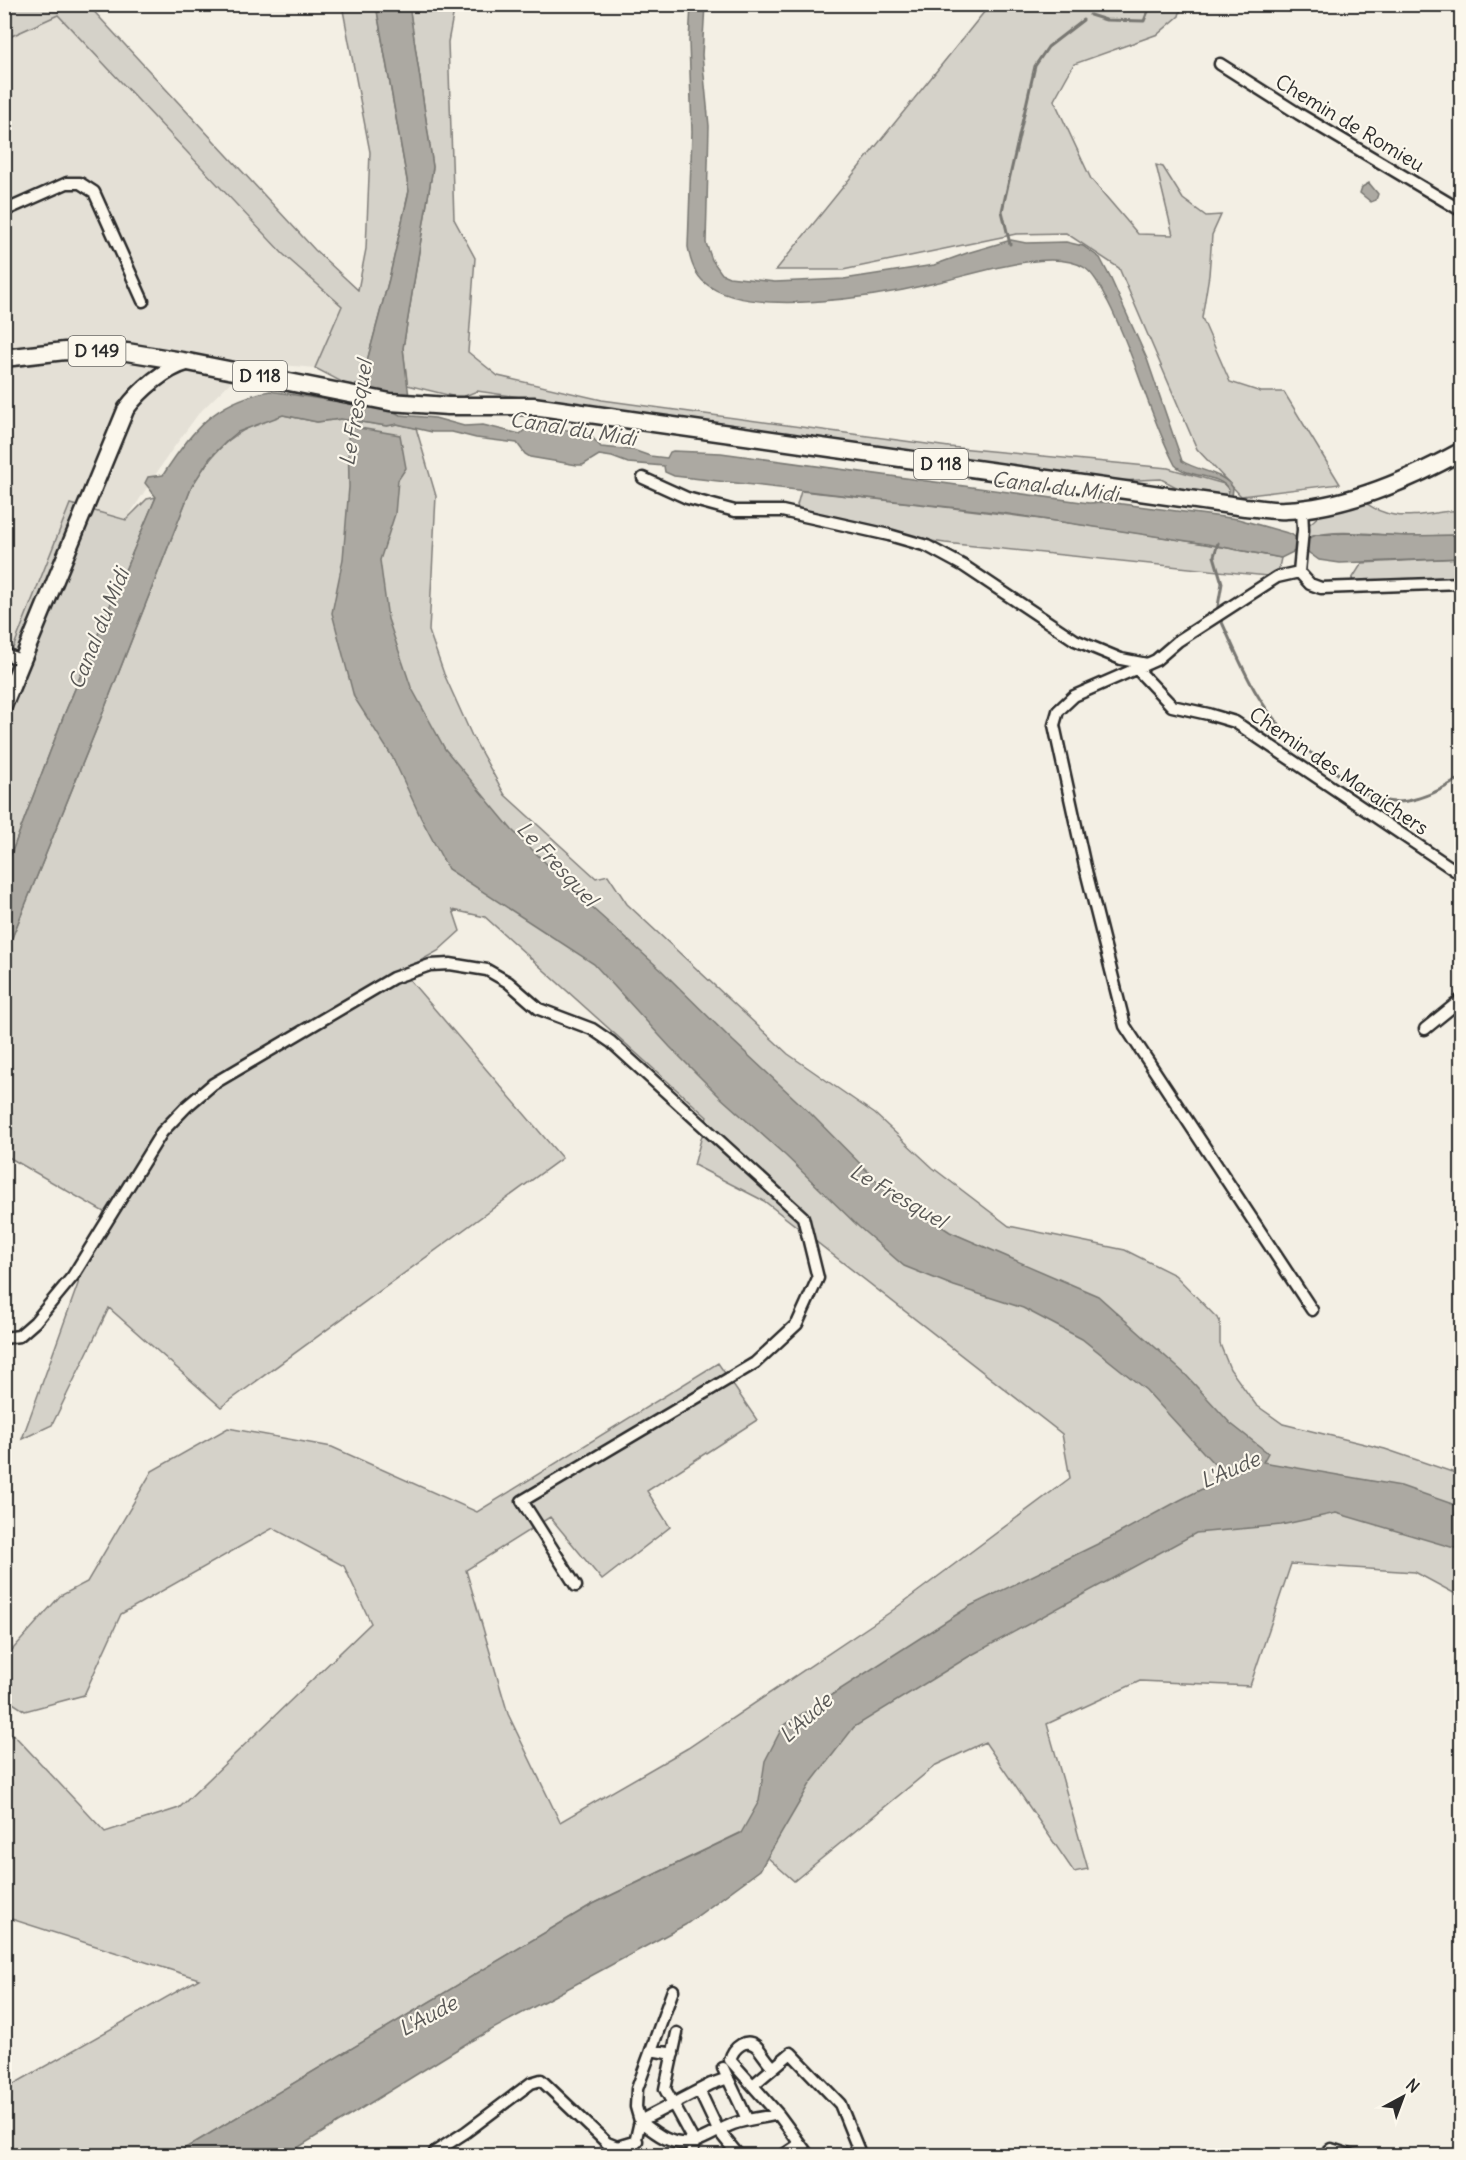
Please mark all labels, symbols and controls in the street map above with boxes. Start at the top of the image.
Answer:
street label: Chemin de Romieu [1271,68,1429,177]
road number: D 149 [68,336,126,366]
water label: Le Fresquel [333,355,379,468]
road number: D 118 [233,361,287,391]
water label: Canal du Midi [508,405,641,452]
road number: D 118 [914,449,968,479]
water label: Canal du Midi [990,465,1122,508]
water label: Canal du Midi [62,562,136,693]
street label: Chemin des Maraichers [1245,701,1434,840]
water label: Le Fresquel [511,815,606,914]
water label: Le Fresquel [845,1157,954,1236]
water label: L'Aude [1196,1444,1265,1494]
water label: L'Aude [774,1686,839,1748]
water label: L'Aude [394,1988,463,2042]
north arrow [1373,2067,1433,2127]
text: N [1402,2075,1424,2097]

